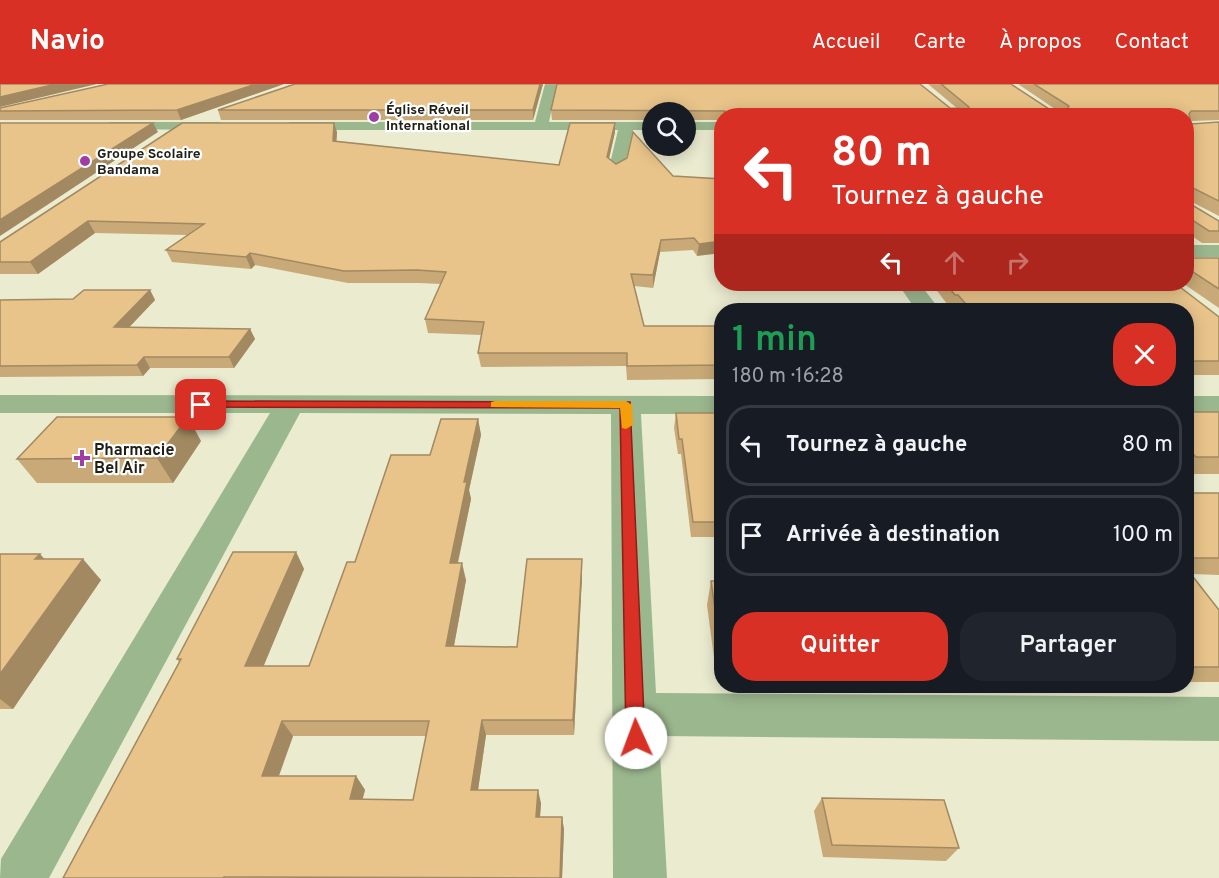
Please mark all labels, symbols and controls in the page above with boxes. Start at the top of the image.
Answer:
text: Navio [30,24,105,60]
text: Accueil [812,29,881,56]
text: Carte [914,29,966,56]
text: À propos [999,29,1082,56]
text: Contact [1115,29,1189,56]
place label: Église Réveil International [386,101,470,135]
map controls [642,102,696,156]
button: search [642,102,696,156]
marker: Église Réveil International [367,110,381,124]
text: 80 m [831,128,932,181]
icon: left [732,132,810,210]
place label: Groupe Scolaire Bandama [97,146,201,179]
marker: Groupe Scolaire Bandama [78,154,92,168]
text: Tournez à gauche [831,180,1044,214]
icon: left [875,246,908,279]
icon: ahead [938,246,971,279]
icon: right [1001,246,1034,279]
text: 1 min [732,318,817,364]
button: close [1113,323,1176,386]
text: 180 m · 16:28 [732,364,844,390]
pin [175,379,226,430]
icon: arrive [184,388,217,421]
icon: left [735,429,768,462]
text: Tournez à gauche [786,432,967,459]
text: 80 m [1122,432,1173,459]
place label: Pharmacie Bel Air [94,441,174,479]
marker: Pharmacie Bel Air [75,451,89,465]
icon: arrive [735,519,768,552]
text: Arrivée à destination [786,522,1000,549]
text: 100 m [1113,522,1173,549]
button: Quitter [732,612,948,681]
button: Partager [960,612,1176,681]
position arrow [604,706,668,770]

